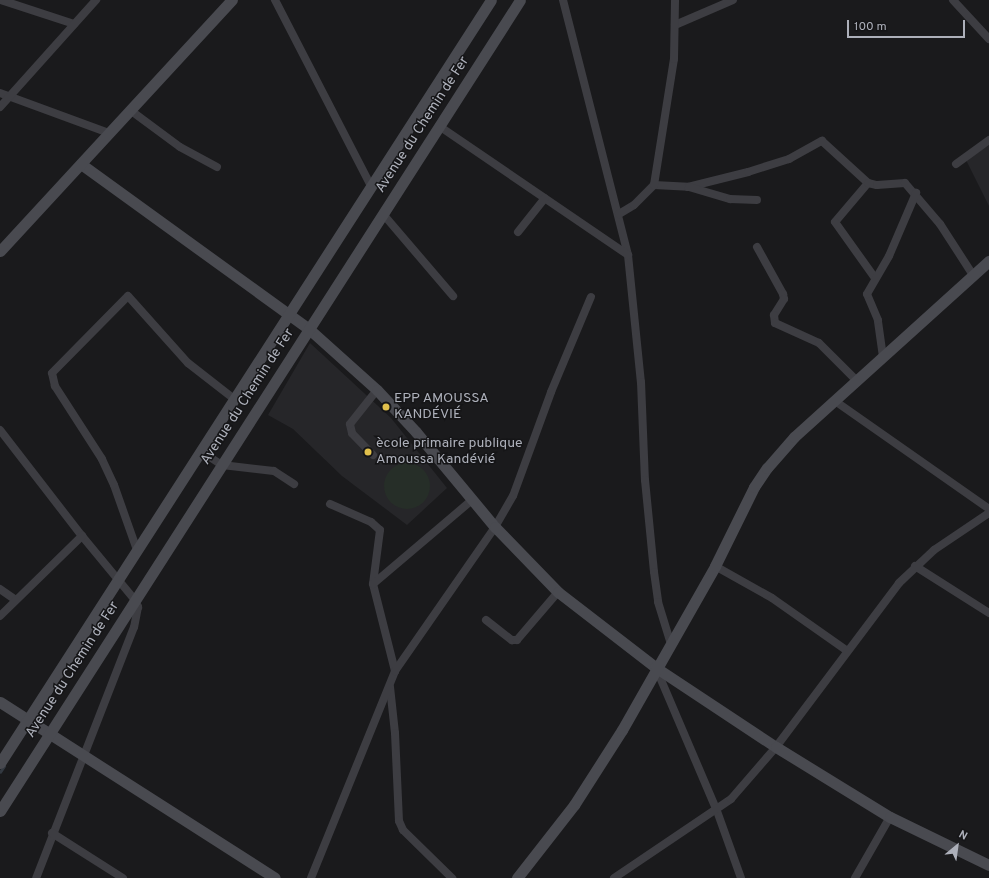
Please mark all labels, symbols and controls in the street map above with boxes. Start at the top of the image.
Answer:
scale bar [849,12,967,38]
text: 100 m [854,19,887,35]
street label: Avenue du Chemin de Fer [373,54,473,196]
street label: Avenue du Chemin de Fer [198,326,298,468]
place label: EPP AMOUSSA KANDÉVIÉ [394,391,489,424]
marker: EPP AMOUSSA KANDÉVIÉ [381,402,391,412]
place label: ècole primaire publique Amoussa Kandévié [376,436,523,468]
marker: ècole primaire publique Amoussa Kandévié [363,447,373,457]
street label: Avenue du Chemin de Fer [23,599,123,741]
north arrow [937,826,977,866]
text: N [956,827,970,844]

